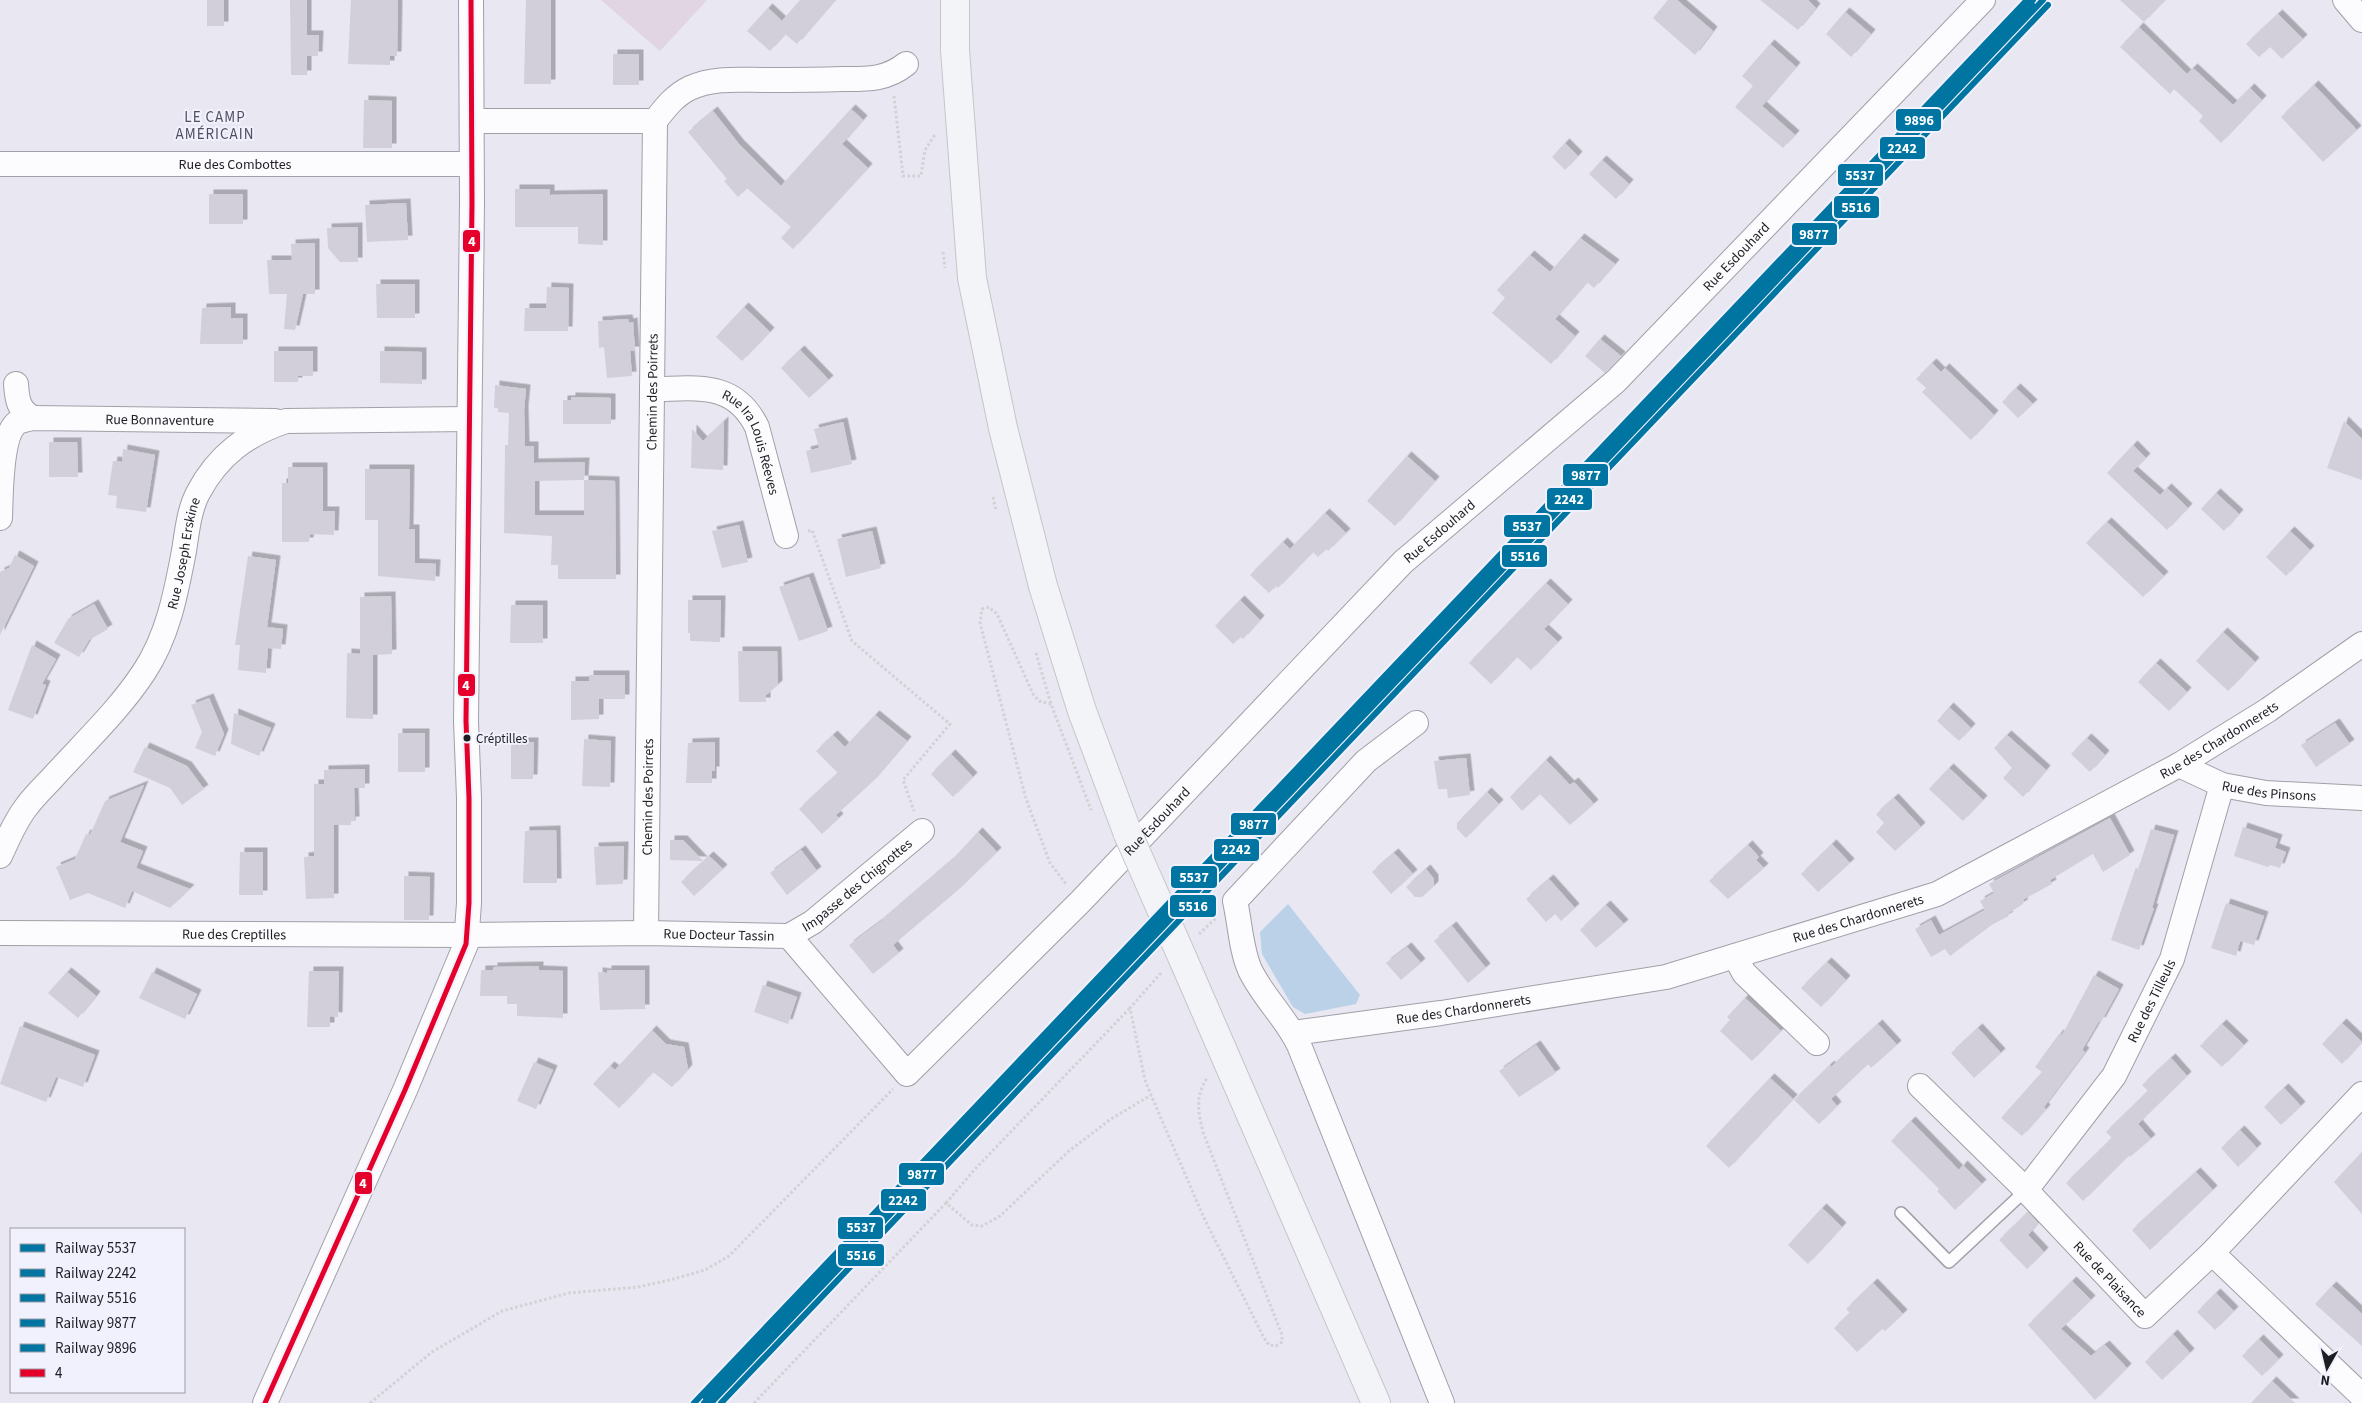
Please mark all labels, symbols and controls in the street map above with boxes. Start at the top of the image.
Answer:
district label: LE CAMP AMÉRICAIN [176,107,254,145]
line badge: 9896 [1895,108,1942,132]
text: 9896 [1904,111,1934,131]
line badge: 2242 [1879,136,1926,160]
text: 2242 [1887,139,1917,159]
street label: Rue des Combottes [179,155,292,175]
line badge: 5537 [1837,163,1884,187]
text: 5537 [1845,166,1875,186]
line badge: 5516 [1833,195,1880,219]
text: 5516 [1841,198,1871,218]
street label: Rue Esdouhard [1699,218,1775,296]
line badge: 9877 [1791,222,1838,246]
text: 9877 [1799,225,1829,245]
line badge: 4 [462,229,481,253]
text: 4 [468,232,476,252]
street label: Chemin des Poirrets [642,333,664,451]
street label: Rue Ira Louis Réeves [719,385,784,497]
street label: Rue Bonnaventure [105,410,214,431]
line badge: 9877 [1562,463,1609,487]
text: 9877 [1571,466,1601,486]
line badge: 2242 [1546,487,1593,511]
text: 2242 [1554,490,1584,510]
street label: Rue Joseph Erskine [163,495,206,612]
street label: Rue Esdouhard [1400,496,1480,568]
line badge: 5537 [1503,514,1551,538]
text: 5537 [1512,517,1542,537]
line badge: 5516 [1501,544,1548,568]
text: 5516 [1510,547,1540,567]
line badge: 4 [457,673,476,697]
text: 4 [462,676,470,696]
street label: Rue des Chardonnerets [2156,697,2283,784]
place label: Créptilles [476,730,528,748]
marker: Créptilles [462,733,472,743]
street label: Chemin des Poirrets [638,738,659,856]
street label: Rue des Pinsons [2220,776,2317,807]
street label: Rue Esdouhard [1120,783,1195,861]
line badge: 9877 [1230,812,1277,836]
text: 9877 [1239,815,1269,835]
street label: Impasse des Chignottes [798,834,917,937]
line badge: 2242 [1213,838,1260,862]
text: 2242 [1221,840,1251,860]
line badge: 5537 [1170,865,1218,889]
text: 5537 [1179,868,1209,888]
street label: Rue des Chardonnerets [1790,890,1926,949]
line badge: 5516 [1169,894,1217,918]
text: 5516 [1178,897,1208,917]
street label: Rue Docteur Tassin [663,924,775,947]
street label: Rue des Creptilles [182,925,286,945]
street label: Rue des Tilleuls [2123,956,2181,1046]
street label: Rue des Chardonnerets [1395,990,1532,1030]
line badge: 9877 [898,1162,945,1186]
text: 9877 [907,1165,937,1185]
line badge: 4 [354,1171,373,1195]
text: 4 [359,1174,367,1194]
line badge: 2242 [880,1188,927,1212]
text: 2242 [888,1191,918,1211]
line badge: 5537 [837,1216,884,1240]
text: 5537 [846,1218,876,1238]
legend [10,1228,185,1393]
street label: Rue de Plaisance [2068,1237,2151,1323]
text: Railway 5537 [55,1238,137,1259]
line badge: 5516 [837,1243,885,1267]
text: 5516 [846,1246,876,1266]
text: Railway 2242 [55,1263,137,1284]
text: Railway 5516 [55,1288,137,1309]
text: Railway 9877 [55,1313,137,1334]
text: Railway 9896 [55,1338,137,1359]
north arrow [2302,1343,2352,1393]
text: 4 [55,1363,63,1384]
text: N [2319,1369,2331,1390]

